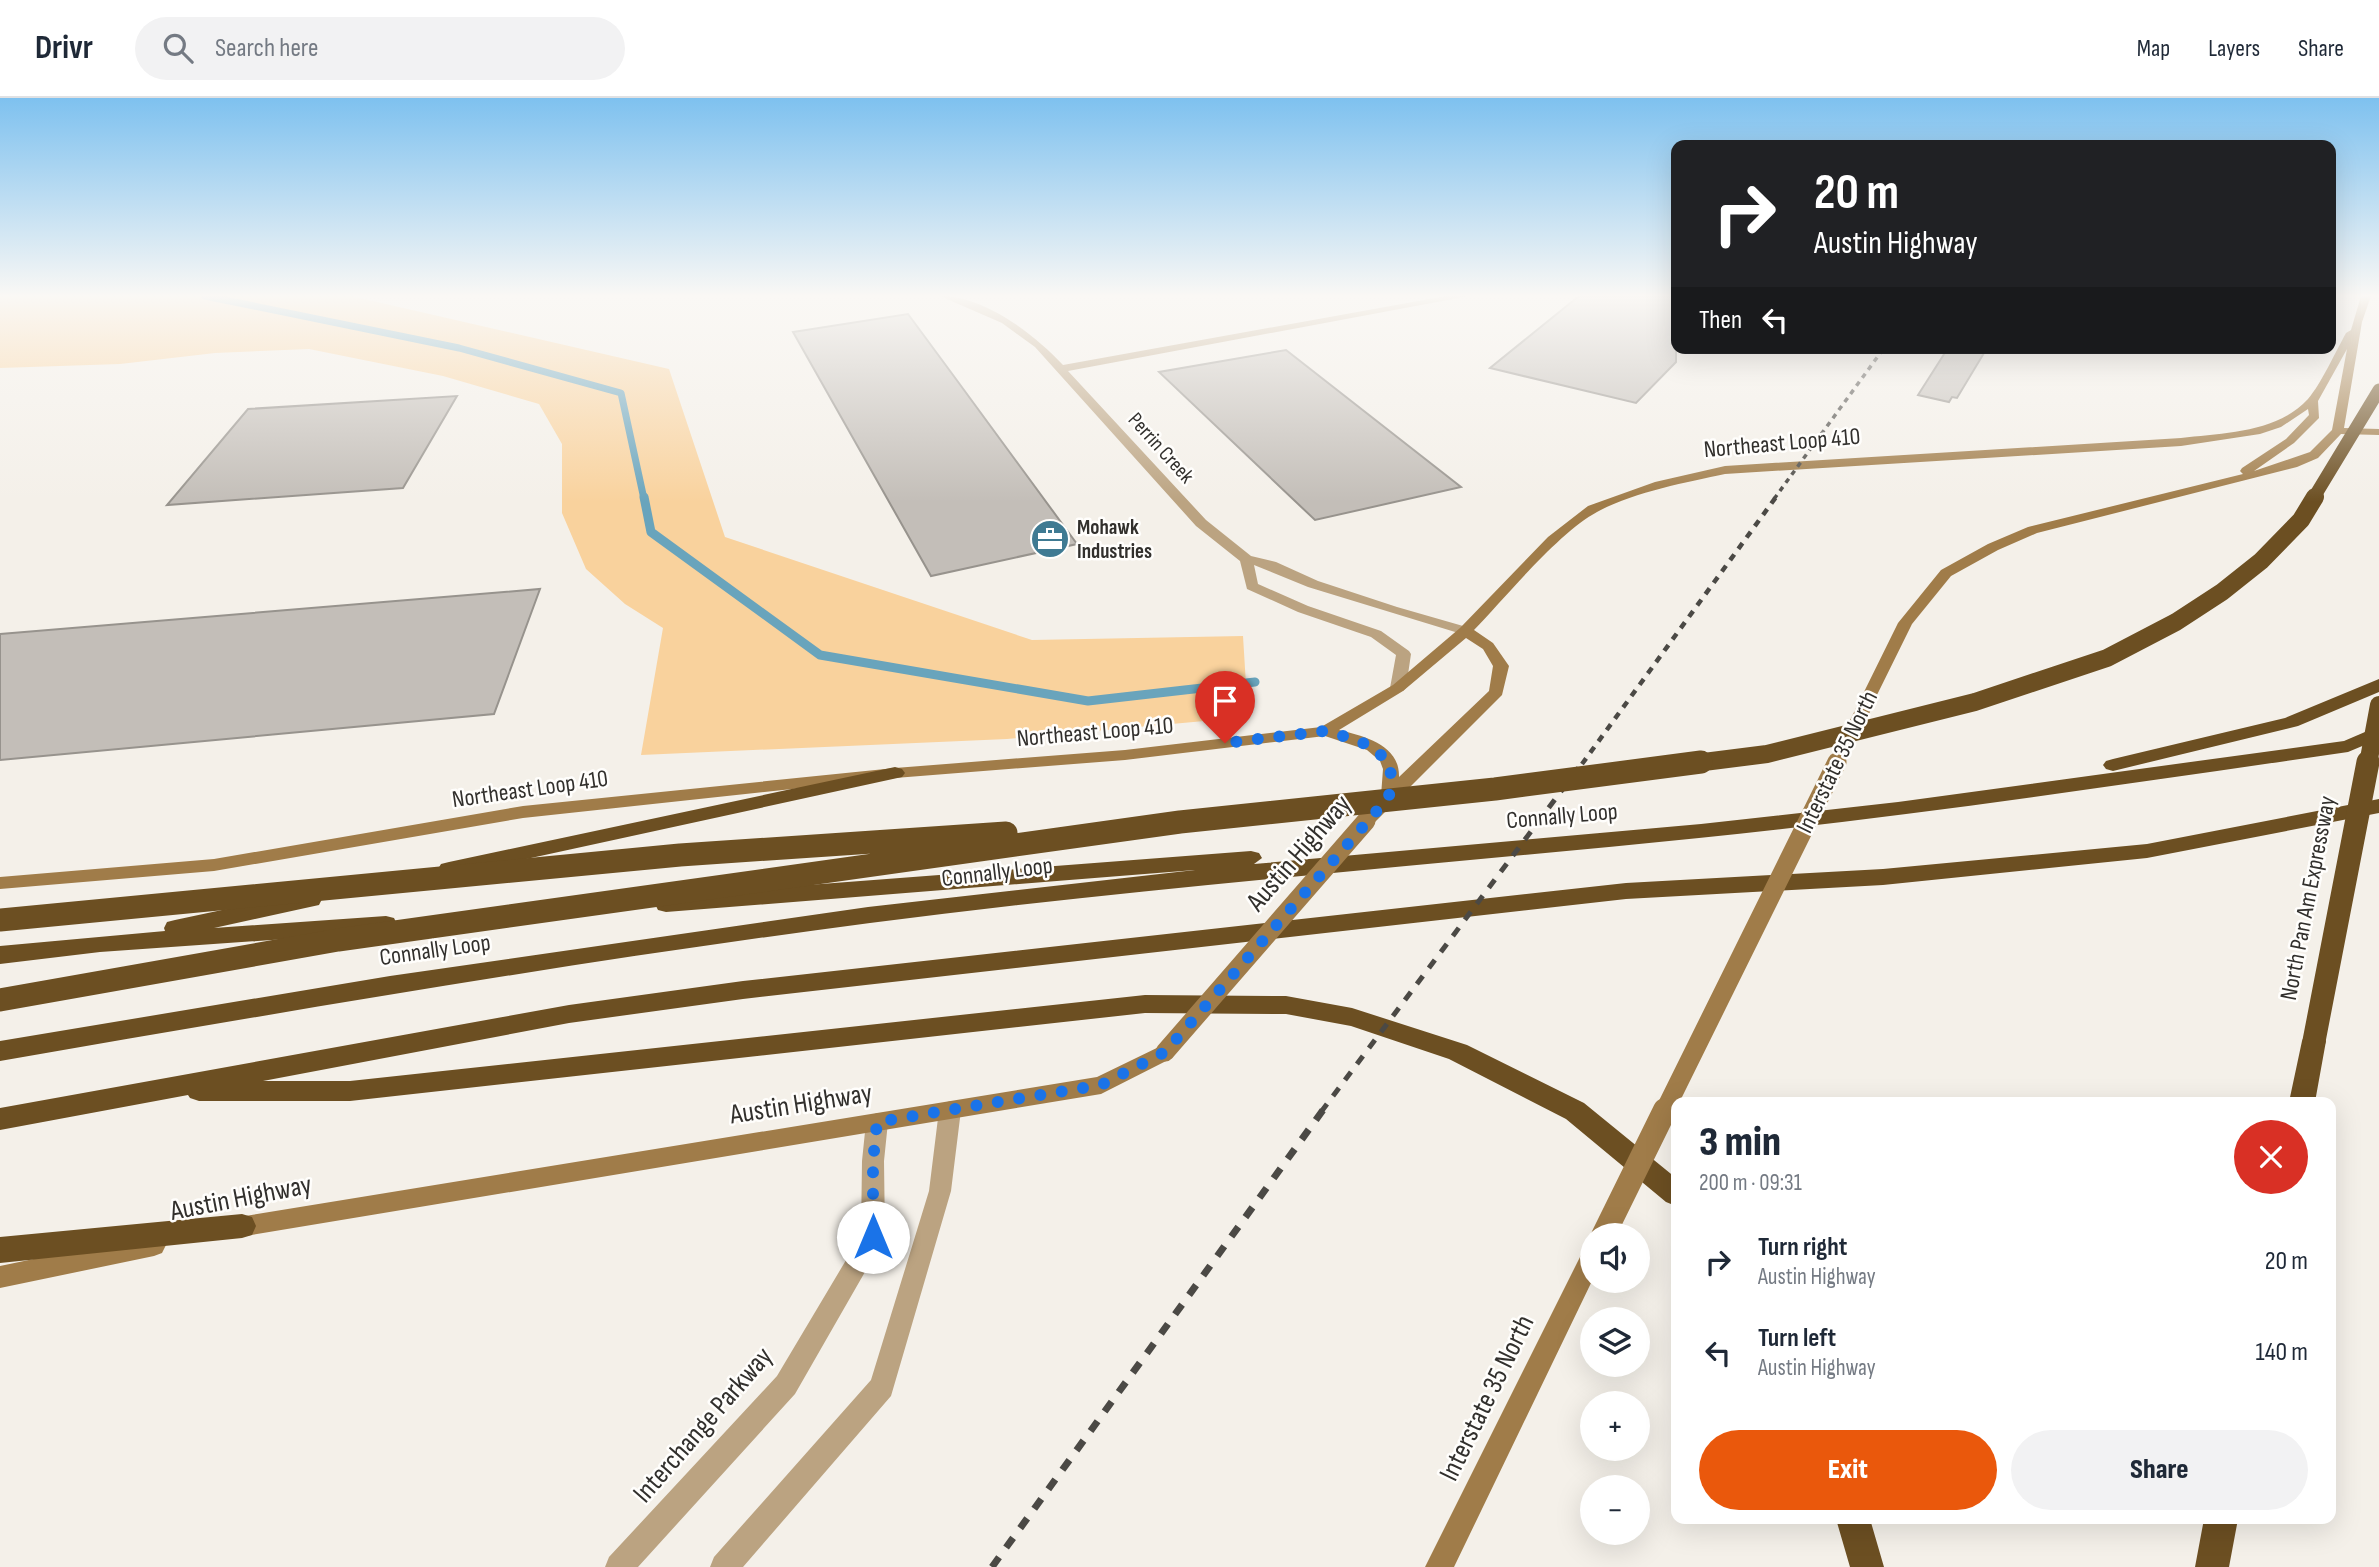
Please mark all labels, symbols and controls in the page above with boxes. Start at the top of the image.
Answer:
search box [135,17,625,80]
text: Drivr [35,28,93,68]
icon: search [159,29,197,67]
text: Search here [215,33,318,64]
text: Map [2137,34,2170,63]
text: Layers [2208,34,2260,63]
text: Share [2298,34,2344,63]
text: 20 m [1814,164,1899,223]
icon: right [1699,168,1790,259]
text: Austin Highway [1814,224,1978,263]
icon: left [1756,301,1794,339]
text: Then [1699,305,1742,336]
street label: Perrin Creek [1123,408,1199,488]
street label: Northeast Loop 410 [1702,422,1862,464]
place label: Mohawk Industries [1077,515,1152,564]
office icon: Mohawk Industries [1029,518,1071,560]
pin [1195,671,1255,743]
icon: arrive [1206,682,1244,720]
street label: Interstate 35 North [1790,686,1884,838]
street label: Northeast Loop 410 [1015,711,1175,753]
street label: Northeast Loop 410 [450,764,610,814]
street label: Austin Highway [1239,788,1359,919]
street label: North Pan Am Expressway [2274,793,2342,1003]
street label: Connally Loop [1505,797,1619,835]
street label: Connally Loop [940,851,1054,893]
street label: Connally Loop [378,928,492,972]
street label: Austin Highway [727,1076,875,1132]
text: 3 min [1699,1117,1781,1168]
button: close [2234,1120,2308,1194]
street label: Austin Highway [167,1168,315,1228]
text: 200 m · 09:31 [1699,1169,1802,1197]
position arrow [836,1200,910,1274]
map controls [1580,1223,1650,1545]
button: sound [1580,1223,1650,1293]
text: Turn right [1758,1232,1847,1263]
icon: right [1699,1243,1737,1281]
text: 20 m [2265,1246,2308,1277]
text: Austin Highway [1758,1263,1876,1291]
button: layers [1580,1307,1650,1377]
street label: Interstate 35 North [1433,1310,1541,1486]
text: Turn left [1758,1323,1836,1354]
icon: left [1699,1334,1737,1372]
text: 140 m [2256,1337,2308,1368]
street label: Interchange Parkway [626,1340,780,1510]
text: Austin Highway [1758,1354,1876,1382]
button: + [1580,1391,1650,1461]
button: Exit [1699,1430,1997,1510]
button: Share [2011,1430,2308,1510]
button: − [1580,1475,1650,1545]

